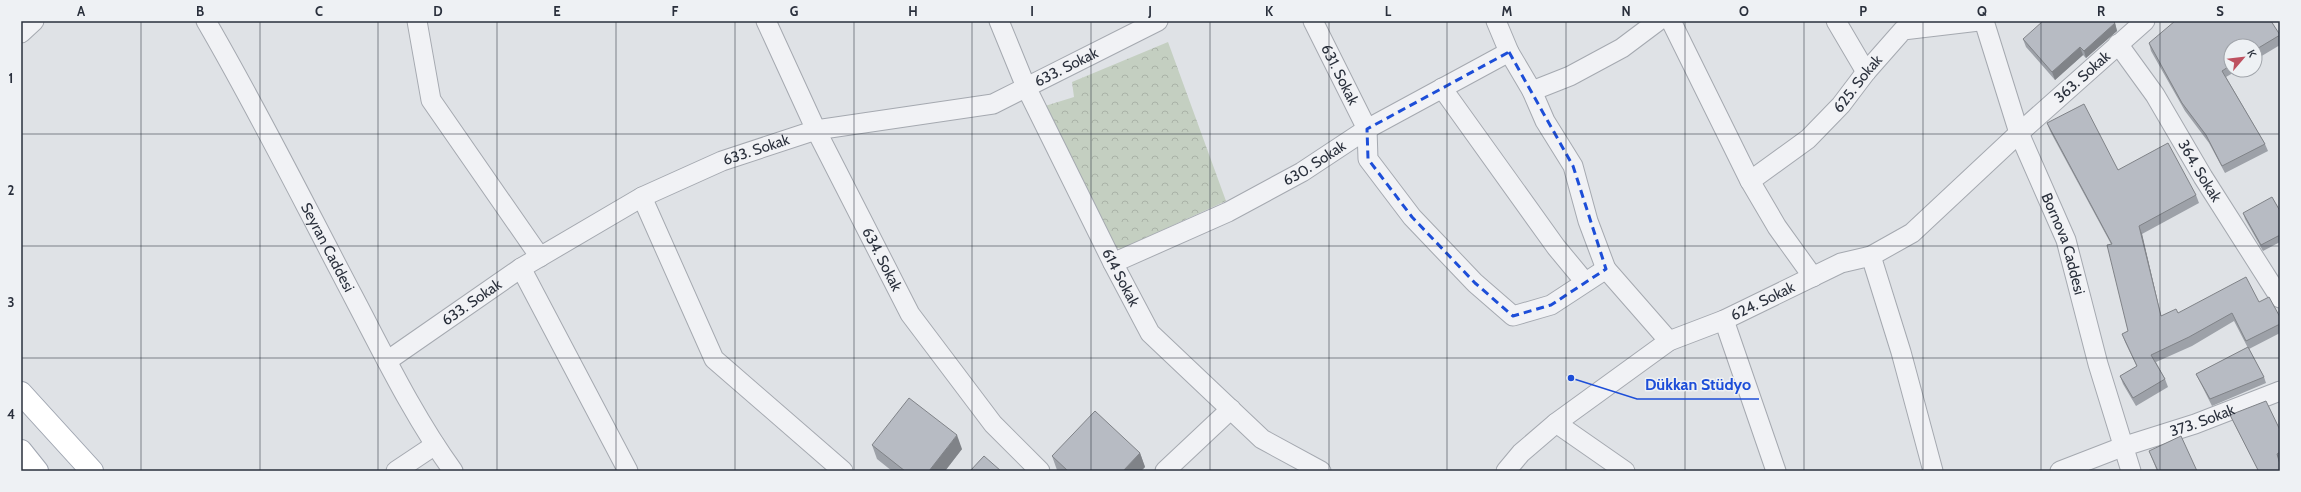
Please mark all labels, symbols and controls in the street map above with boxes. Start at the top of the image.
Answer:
text: A [77,3,86,19]
text: B [196,3,204,19]
text: C [315,3,323,19]
text: D [433,3,443,19]
text: E [553,3,561,19]
text: F [672,3,679,19]
text: G [790,3,799,19]
text: H [908,3,918,19]
text: I [1030,3,1034,19]
text: J [1147,3,1152,19]
text: K [1265,3,1274,19]
text: L [1385,3,1392,19]
text: M [1502,3,1513,19]
text: N [1621,3,1631,19]
text: O [1739,3,1749,19]
text: P [1859,3,1867,19]
text: Q [1977,3,1987,19]
text: R [2097,3,2105,19]
text: S [2216,3,2224,19]
north arrow [2223,38,2263,78]
street label: 631. Sokak [1317,41,1363,108]
street label: 633. Sokak [1031,44,1101,91]
street label: 363. Sokak [2050,47,2114,106]
text: K [2244,47,2260,60]
street label: 625. Sokak [1829,51,1886,117]
text: 1 [9,70,13,86]
street label: 633. Sokak [721,130,792,169]
street label: 630. Sokak [1280,136,1349,190]
street label: 364. Sokak [2174,137,2226,205]
text: 2 [8,182,15,198]
street label: Bornova Caddesi [2037,190,2089,297]
street label: Seyran Caddesi [297,200,358,295]
street label: 634. Sokak [858,224,906,294]
street label: 614 Sokak [1098,245,1143,310]
street label: 633. Sokak [438,275,505,329]
street label: 624. Sokak [1728,278,1798,324]
text: 3 [7,294,15,310]
callout: Dükkan Stüdyo [1637,371,1759,399]
text: Dükkan Stüdyo [1645,375,1751,394]
street label: 373. Sokak [2168,400,2238,440]
text: 4 [7,406,15,422]

